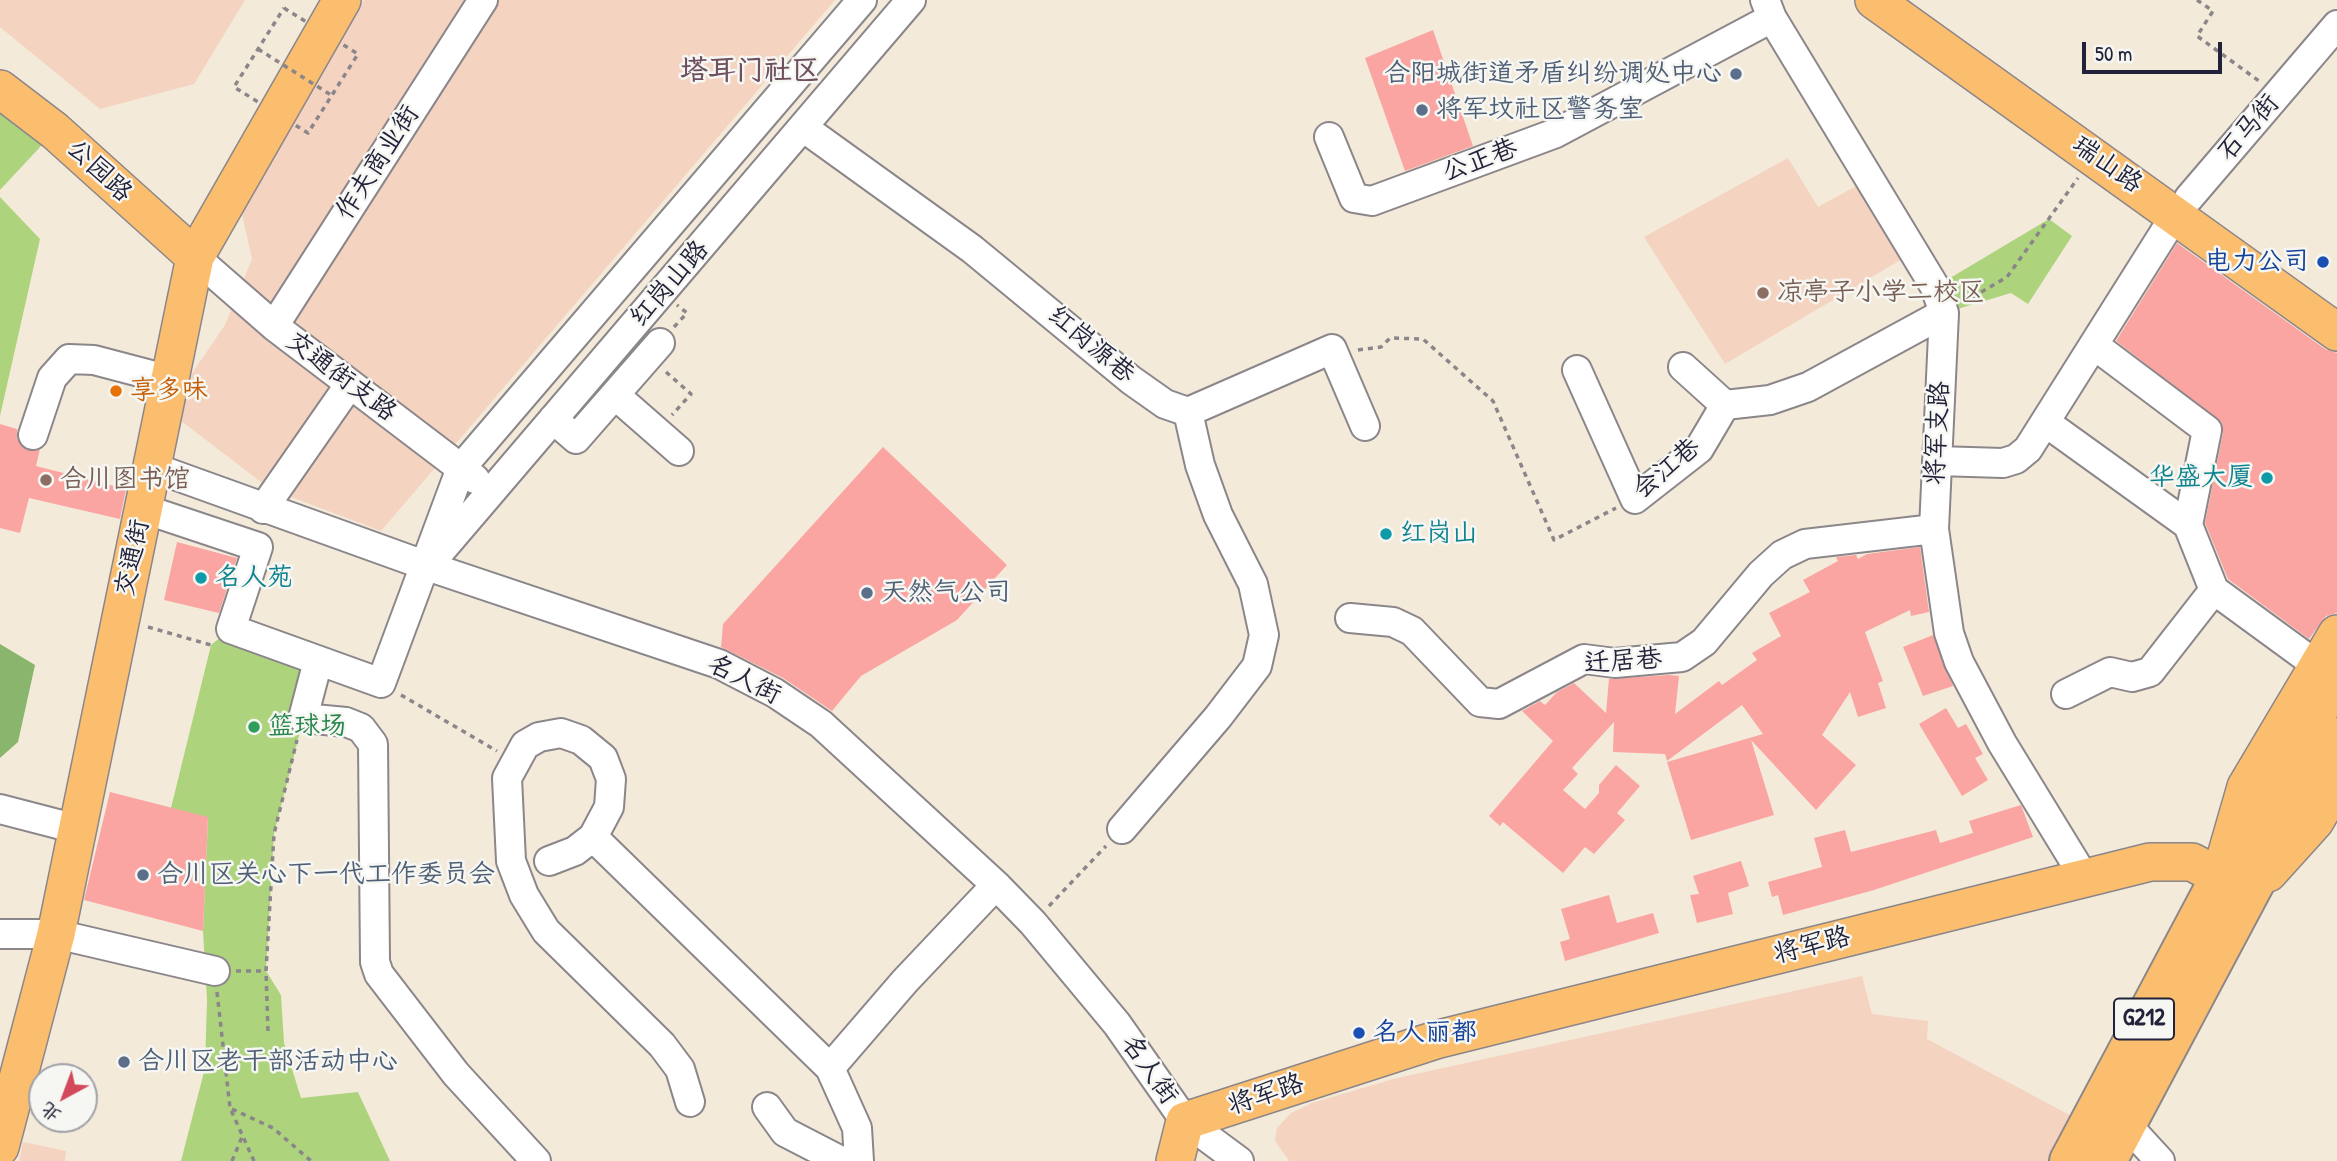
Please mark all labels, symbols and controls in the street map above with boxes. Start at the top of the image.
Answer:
scale bar [2085,28,2225,72]
text: 50 m [2095,39,2132,68]
district label: 塔耳门社区 [680,55,820,89]
place label: 合阳城街道矛盾纠纷调处中心 [1384,58,1722,90]
marker: 合阳城街道矛盾纠纷调处中心 [1728,66,1744,82]
street label: 石马街 [2212,88,2286,168]
place label: 将军坟社区警务室 [1436,94,1644,126]
street label: 作夫商业街 [330,100,426,226]
marker: 将军坟社区警务室 [1414,102,1430,118]
street label: 瑞山路 [2066,130,2148,200]
street label: 公园路 [60,133,138,209]
street label: 公正巷 [1438,133,1522,189]
street label: 红岗山路 [624,235,716,333]
place label: 电力公司 [2205,246,2309,278]
marker: 电力公司 [2315,254,2331,270]
place label: 凉亭子小学二校区 [1777,277,1985,309]
marker: 凉亭子小学二校区 [1755,285,1771,301]
street label: 红岗源巷 [1041,300,1141,390]
street label: 交通街支路 [280,325,402,429]
place label: 享多味 [130,375,208,407]
street label: 将军支路 [1920,380,1956,486]
marker: 享多味 [108,383,124,399]
street label: 会江巷 [1627,432,1707,506]
place label: 华盛大厦 [2149,462,2253,494]
place label: 合川图书馆 [60,464,190,496]
marker: 华盛大厦 [2259,470,2275,486]
marker: 合川图书馆 [38,472,54,488]
street label: 交通街 [110,517,156,599]
place label: 红岗山 [1400,518,1478,550]
marker: 红岗山 [1378,526,1394,542]
place label: 名人苑 [215,562,293,594]
marker: 名人苑 [193,570,209,586]
place label: 天然气公司 [881,577,1011,609]
marker: 天然气公司 [859,585,875,601]
street label: 迁居巷 [1583,644,1663,680]
street label: 名人街 [702,648,786,712]
place label: 篮球场 [268,711,346,743]
marker: 篮球场 [246,719,262,735]
place label: 合川区关心下一代工作委员会 [157,859,495,891]
marker: 合川区关心下一代工作委员会 [135,867,151,883]
street label: 将军路 [1770,921,1854,971]
road number: G212 [2114,999,2174,1040]
place label: 名人丽都 [1373,1017,1477,1049]
marker: 名人丽都 [1351,1025,1367,1041]
street label: 名人街 [1114,1029,1184,1111]
place label: 合川区老干部活动中心 [138,1046,398,1078]
marker: 合川区老干部活动中心 [116,1054,132,1070]
north arrow [28,1063,98,1133]
street label: 将军路 [1224,1068,1308,1122]
text: 北 [35,1096,66,1128]

